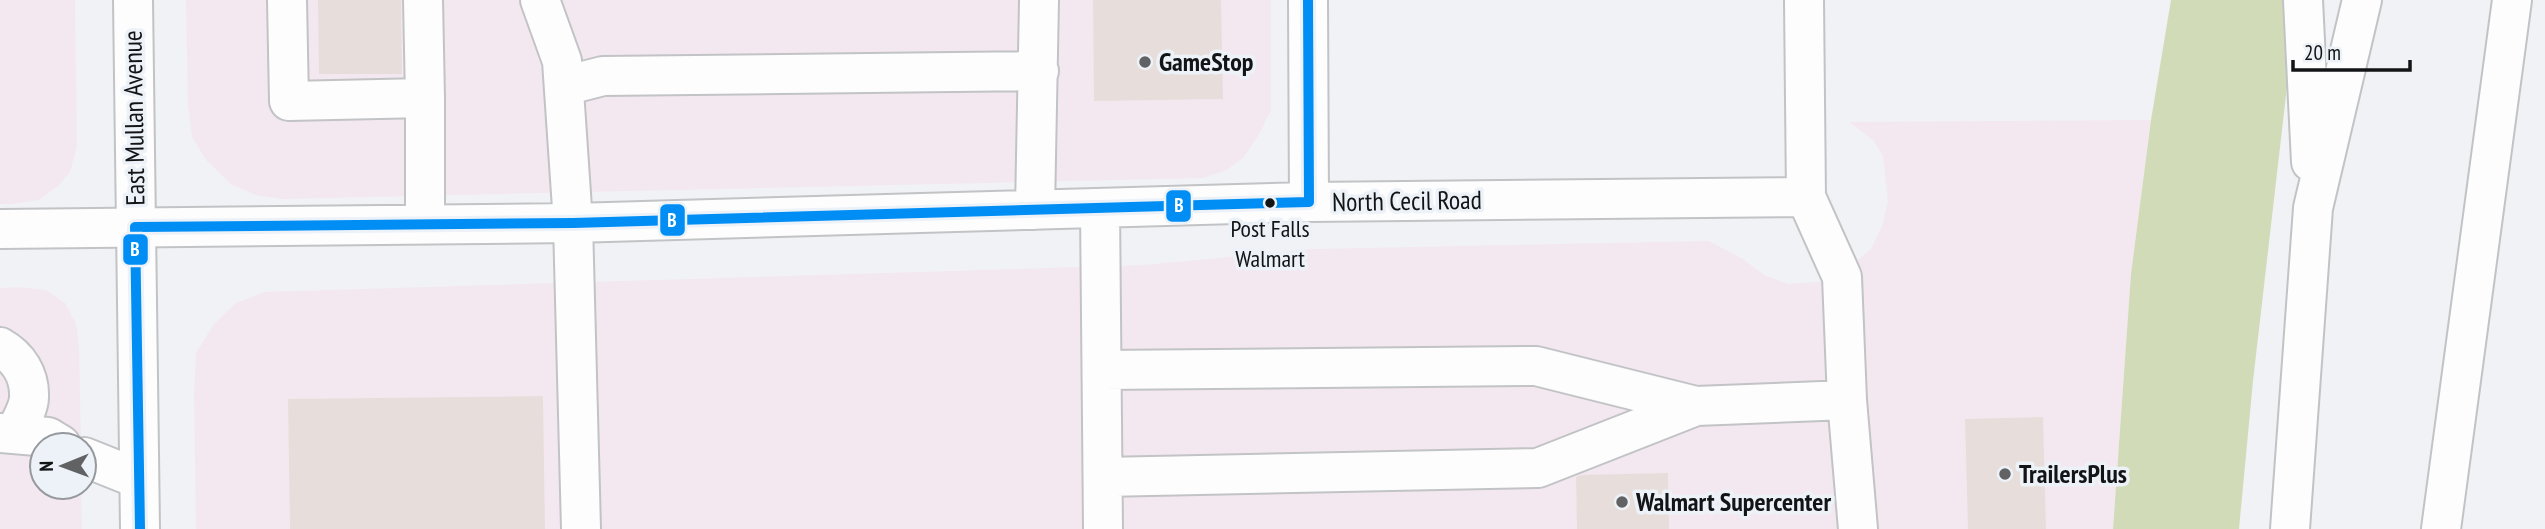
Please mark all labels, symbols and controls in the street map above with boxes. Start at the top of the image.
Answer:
scale bar [2293,28,2410,72]
street label: East Mullan Avenue [115,30,152,206]
text: 20 m [2304,39,2341,66]
place label: GameStop [1159,45,1253,78]
marker: GameStop [1137,54,1153,70]
street label: North Cecil Road [1332,183,1482,218]
line badge: B [1165,189,1192,223]
text: B [1174,193,1184,217]
marker: Post Falls Walmart [1263,196,1277,210]
line badge: B [659,203,686,237]
text: B [667,208,677,232]
place label: Post Falls Walmart [1230,213,1310,274]
line badge: B [122,233,149,266]
text: B [130,237,140,261]
north arrow [28,431,98,501]
place label: TrailersPlus [2019,457,2127,490]
text: N [34,461,58,472]
marker: TrailersPlus [1997,466,2013,482]
place label: Walmart Supercenter [1635,485,1831,518]
marker: Walmart Supercenter [1614,494,1630,510]

